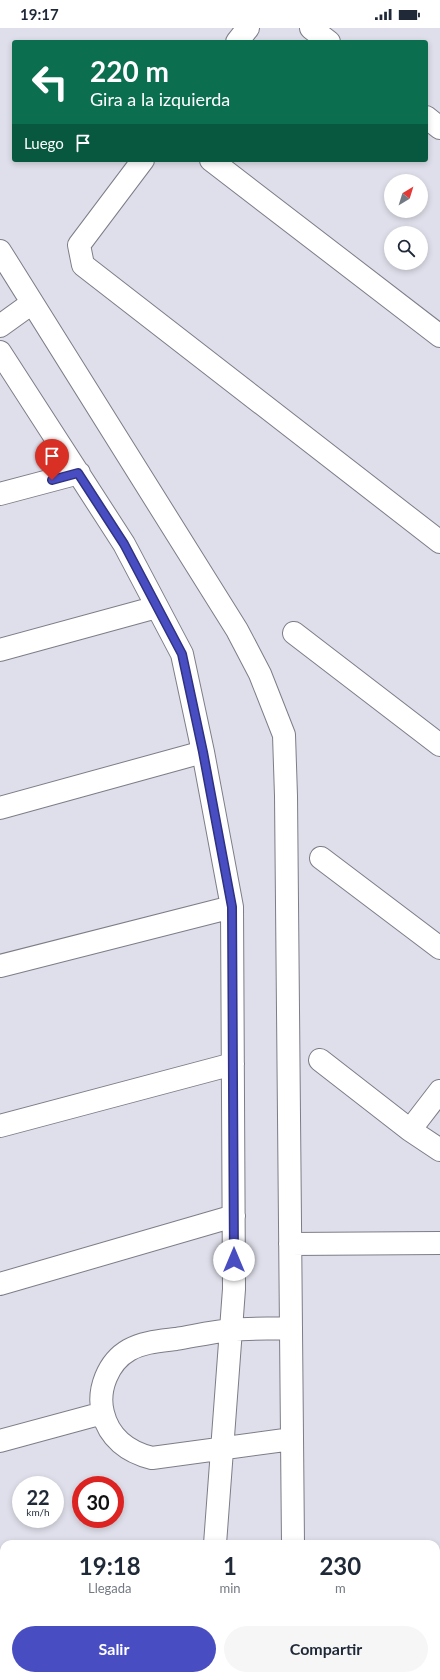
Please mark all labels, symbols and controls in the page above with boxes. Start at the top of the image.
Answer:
text: 19:17 [20,5,59,23]
text: 220 m [90,54,169,88]
icon: left [24,56,76,108]
text: Gira a la izquierda [90,88,230,110]
icon: arrive [72,132,94,154]
text: Luego [24,134,64,152]
north arrow [384,174,428,218]
map controls [384,174,428,270]
button: search [384,226,428,270]
pin [35,439,69,480]
icon: arrive [41,445,63,467]
position arrow [213,1239,255,1281]
speed limit sign: 30 [72,1476,124,1528]
text: 22 [26,1485,50,1509]
text: km/h [26,1506,50,1518]
text: 19:18 [79,1551,141,1580]
text: 1 [223,1551,237,1580]
text: 230 [319,1551,361,1580]
text: Llegada [88,1580,132,1596]
text: min [220,1580,241,1596]
text: m [335,1580,346,1596]
button: Salir [12,1626,216,1672]
button: Compartir [224,1626,428,1672]

